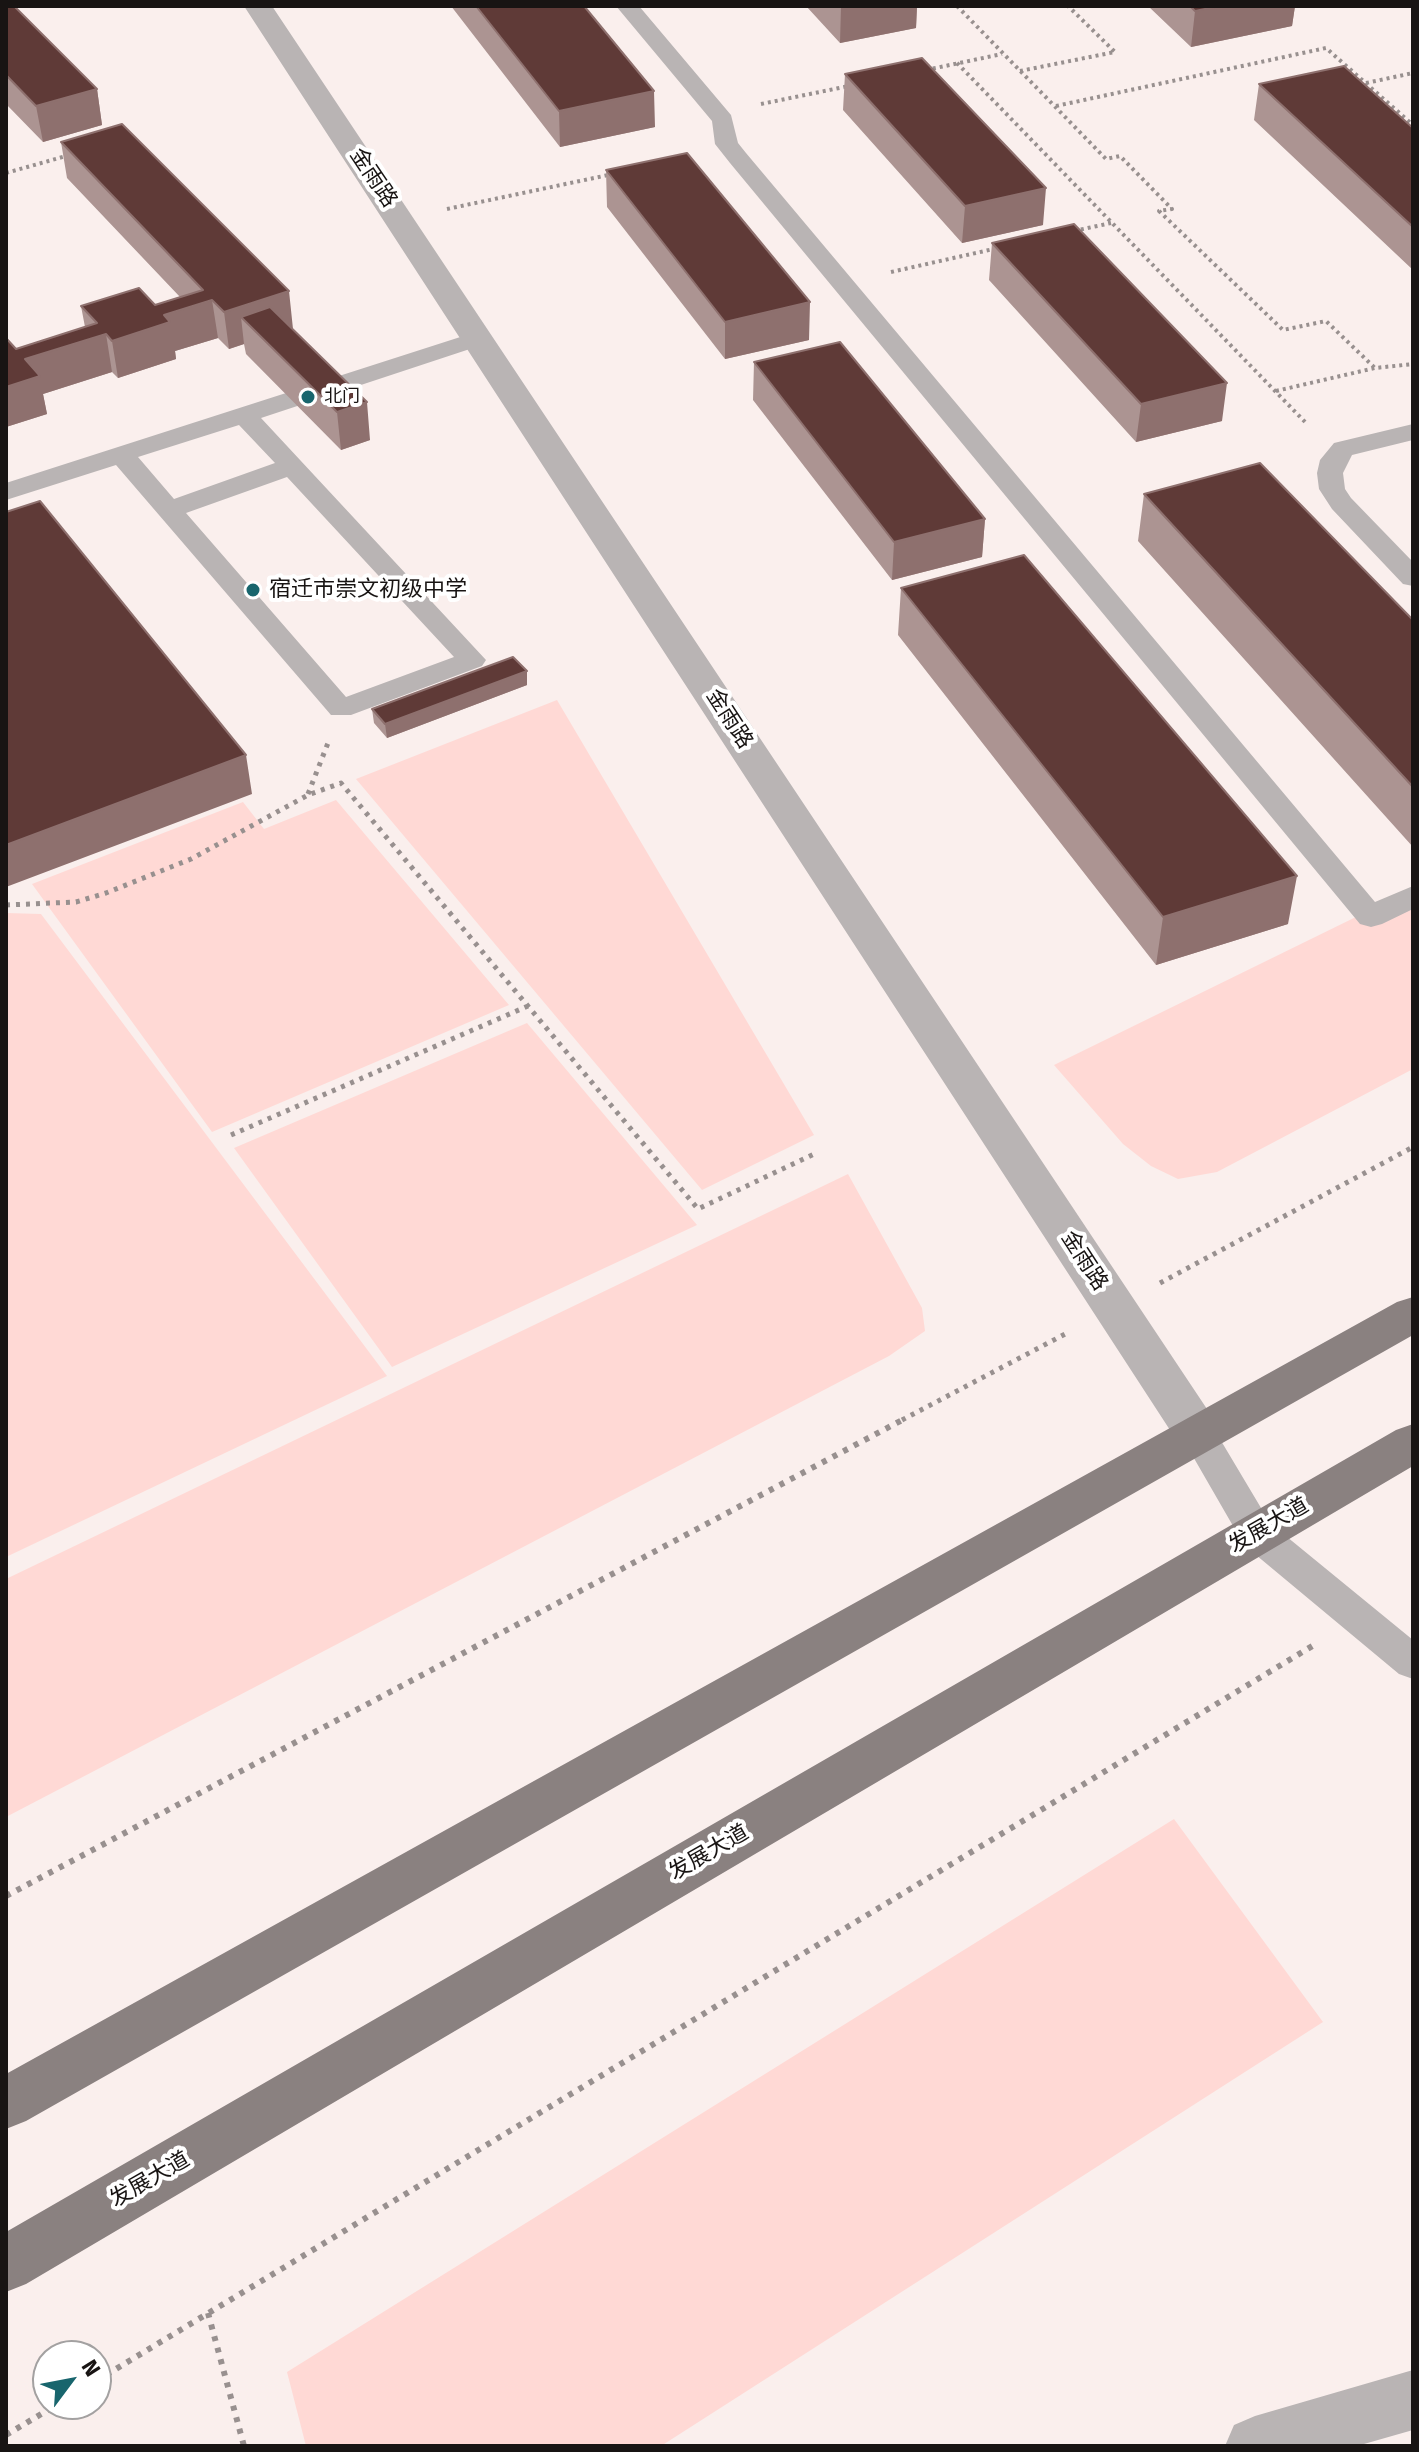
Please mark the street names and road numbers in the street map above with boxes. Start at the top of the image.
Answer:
street label: 金雨路 [344,143,402,213]
street label: 金雨路 [700,684,758,754]
street label: 金雨路 [1055,1226,1113,1296]
street label: 发展大道 [1224,1493,1314,1559]
street label: 发展大道 [664,1820,754,1886]
street label: 发展大道 [105,2147,195,2213]

